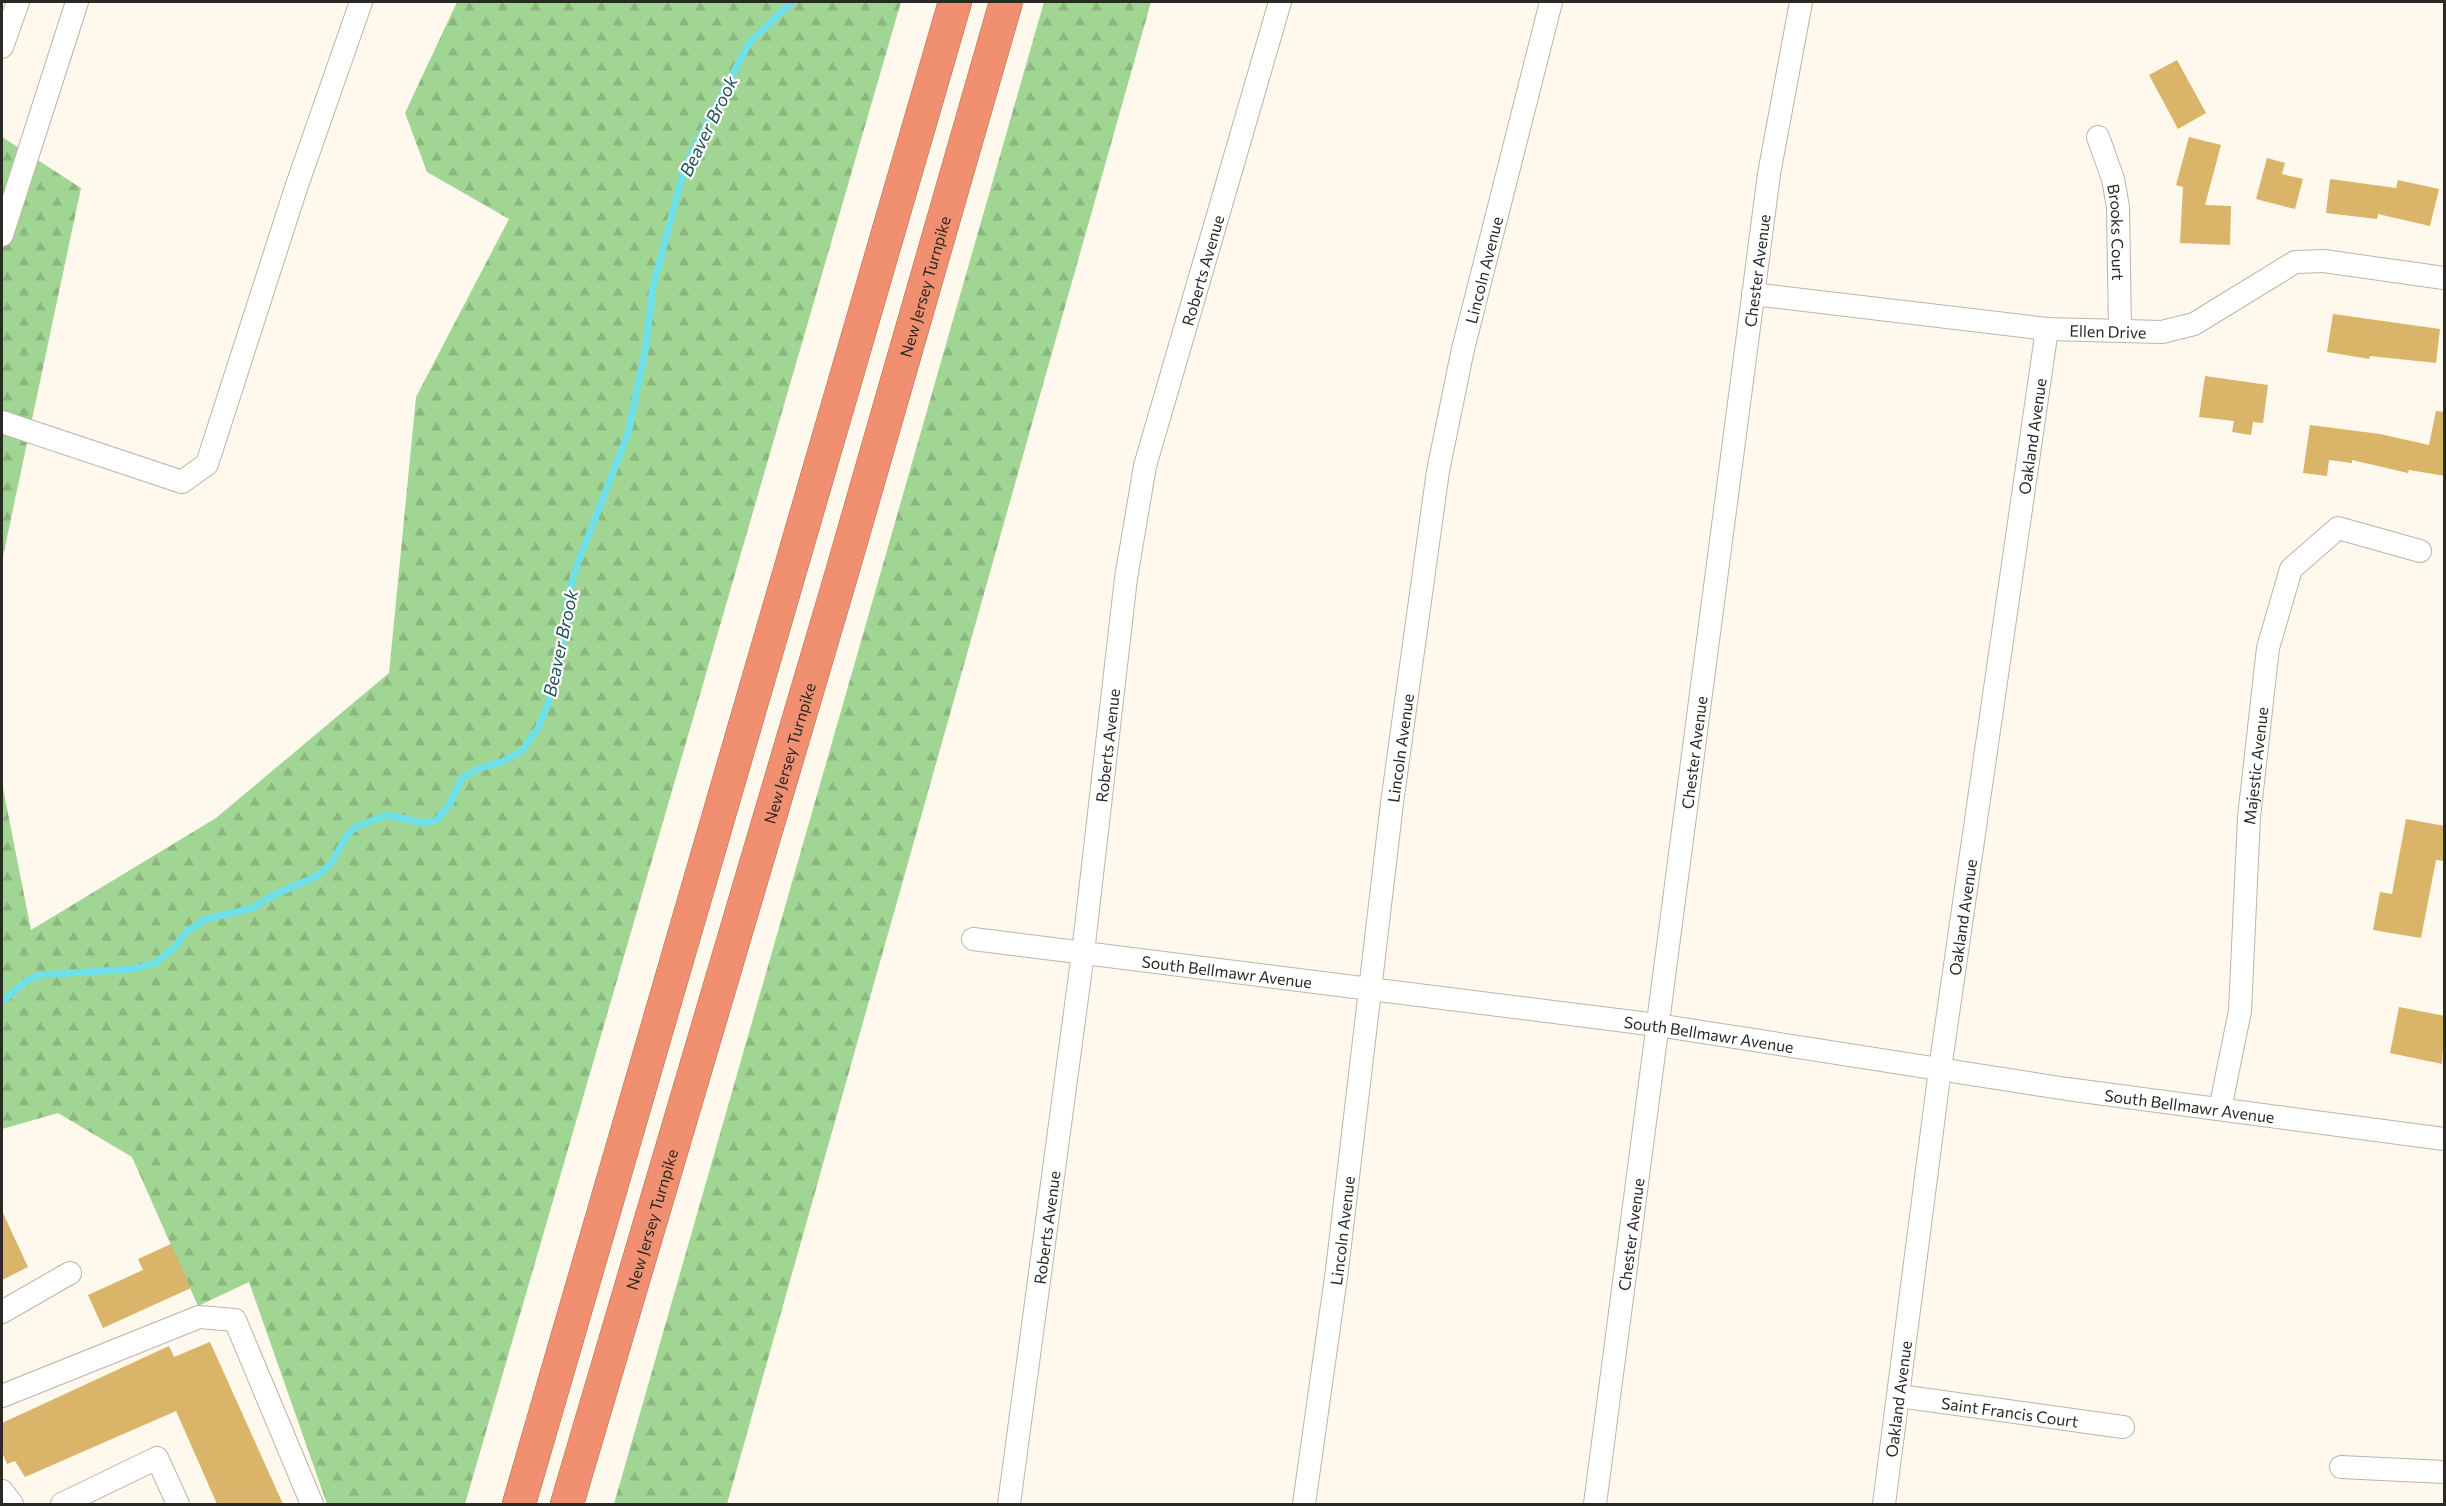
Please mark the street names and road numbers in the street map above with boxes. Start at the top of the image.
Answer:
street label: Brooks Court [2105,182,2129,281]
street label: New Jersey Turnpike [895,213,954,359]
street label: Roberts Avenue [1177,213,1227,328]
street label: Chester Avenue [1740,213,1773,328]
street label: Lincoln Avenue [1460,214,1506,325]
street label: Ellen Drive [2069,320,2147,341]
street label: Oakland Avenue [2014,377,2049,496]
street label: New Jersey Turnpike [759,680,819,826]
street label: Roberts Avenue [1091,687,1123,803]
street label: Lincoln Avenue [1383,692,1417,804]
street label: Chester Avenue [1677,695,1710,810]
street label: Majestic Avenue [2239,706,2271,825]
street label: Oakland Avenue [1944,858,1980,977]
street label: South Bellmawr Avenue [1141,951,1313,991]
street label: South Bellmawr Avenue [1623,1011,1795,1056]
street label: South Bellmawr Avenue [2103,1085,2276,1126]
street label: New Jersey Turnpike [621,1146,681,1292]
street label: Roberts Avenue [1029,1170,1063,1285]
street label: Lincoln Avenue [1325,1175,1357,1286]
street label: Chester Avenue [1613,1177,1647,1292]
street label: Oakland Avenue [1881,1339,1914,1458]
street label: Saint Francis Court [1940,1392,2080,1430]

